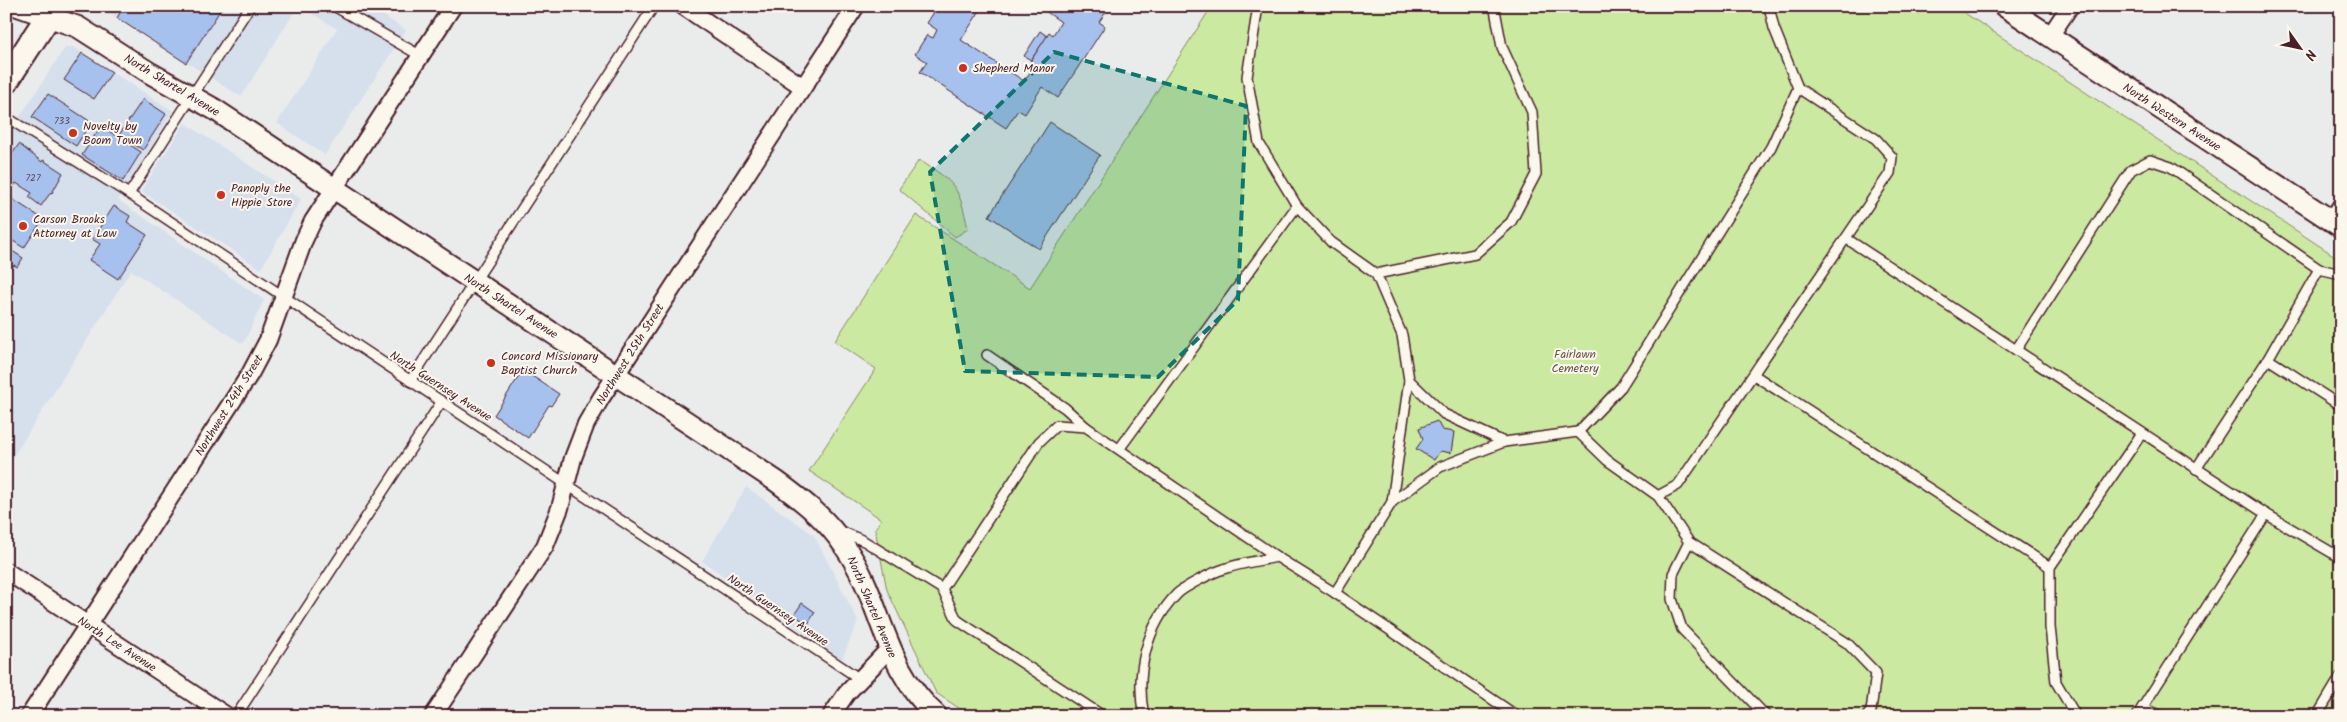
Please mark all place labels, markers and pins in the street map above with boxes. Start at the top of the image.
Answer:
place label: Shepherd Manor [973,59,1055,78]
marker: Shepherd Manor [957,62,969,74]
place label: Novelty by Boom Town [83,117,142,150]
marker: Novelty by Boom Town [67,127,79,139]
place label: Panoply the Hippie Store [231,179,293,212]
marker: Panoply the Hippie Store [215,189,227,201]
place label: Carson Brooks Attorney at Law [33,210,117,243]
marker: Carson Brooks Attorney at Law [17,220,29,232]
place label: Concord Missionary Baptist Church [501,347,598,380]
marker: Concord Missionary Baptist Church [485,357,497,369]

